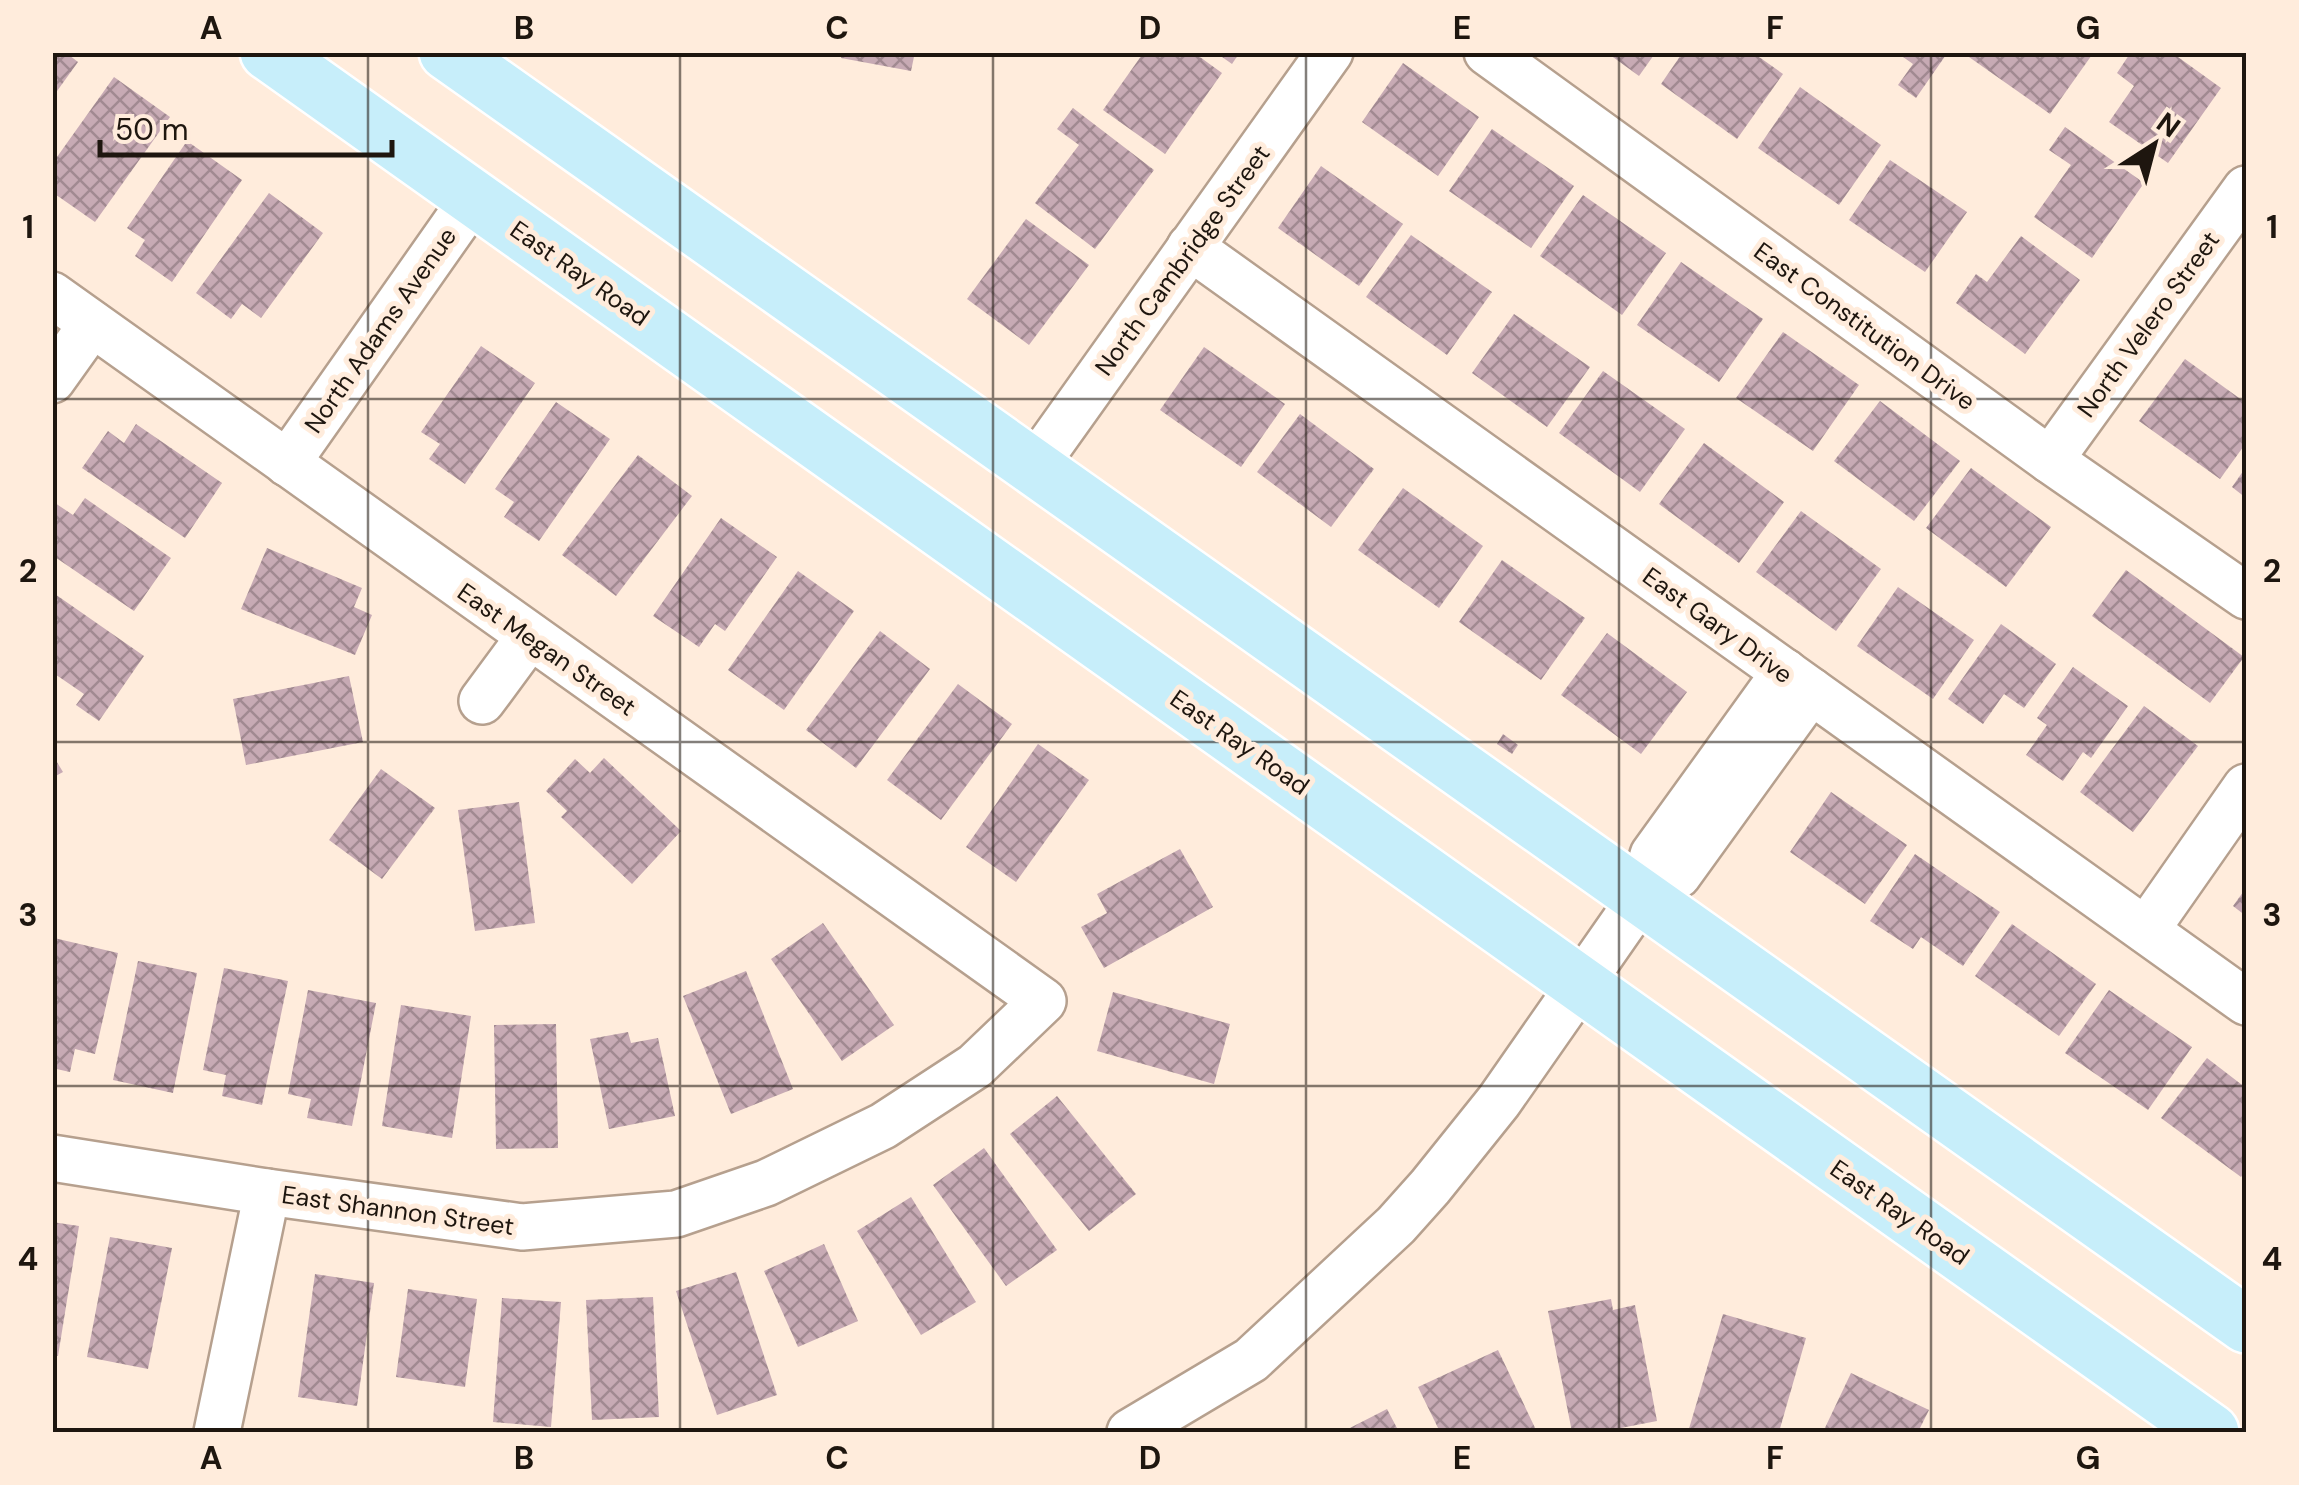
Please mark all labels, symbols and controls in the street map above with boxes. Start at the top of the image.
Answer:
text: A [200,7,222,49]
text: B [514,7,534,49]
text: C [825,7,849,49]
text: D [1139,7,1161,49]
text: E [1453,7,1471,49]
text: F [1766,7,1784,49]
text: G [2076,7,2100,49]
scale bar [100,95,392,157]
north arrow [2104,95,2204,195]
text: N [2149,104,2188,146]
text: 50 m [115,110,189,149]
street label: North Cambridge Street [1087,138,1277,382]
text: 1 [22,206,34,248]
text: 1 [2266,206,2278,248]
street label: East Ray Road [504,213,656,334]
street label: North Adams Avenue [297,221,464,440]
street label: North Velero Street [2070,225,2227,424]
street label: East Constitution Drive [1747,235,1982,418]
text: 2 [19,550,37,592]
text: 2 [2263,550,2281,592]
street label: East Gary Drive [1636,560,1799,691]
street label: East Megan Street [451,575,642,723]
street label: East Ray Road [1164,682,1316,803]
text: 3 [18,894,38,936]
text: 3 [2262,894,2282,936]
street label: East Ray Road [1824,1152,1976,1273]
street label: East Shannon Street [280,1178,516,1243]
text: 4 [18,1238,38,1280]
text: 4 [2262,1238,2282,1280]
text: A [200,1437,222,1479]
text: B [514,1437,534,1479]
text: C [825,1437,849,1479]
text: D [1139,1437,1161,1479]
text: E [1453,1437,1471,1479]
text: F [1766,1437,1784,1479]
text: G [2076,1437,2100,1479]

